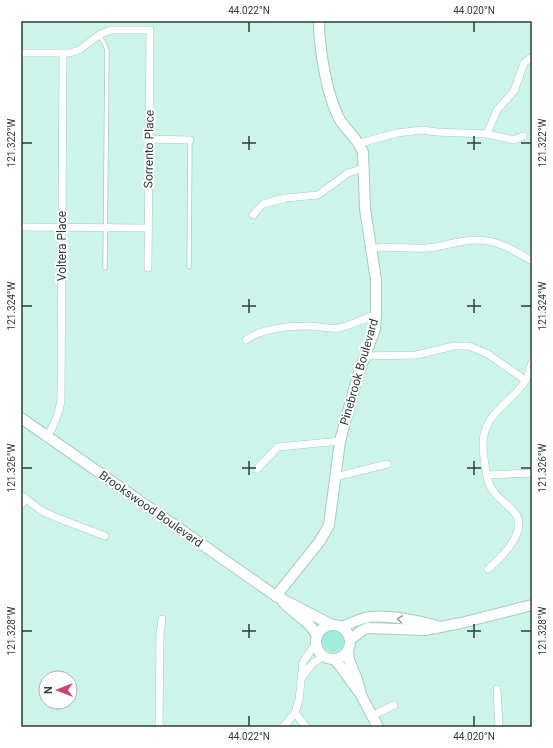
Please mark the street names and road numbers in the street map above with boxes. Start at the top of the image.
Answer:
street label: Sorrento Place [141,110,157,188]
street label: Voltera Place [55,211,69,281]
street label: Pinebrook Boulevard [337,317,381,427]
street label: Brookswood Boulevard [97,468,205,550]

